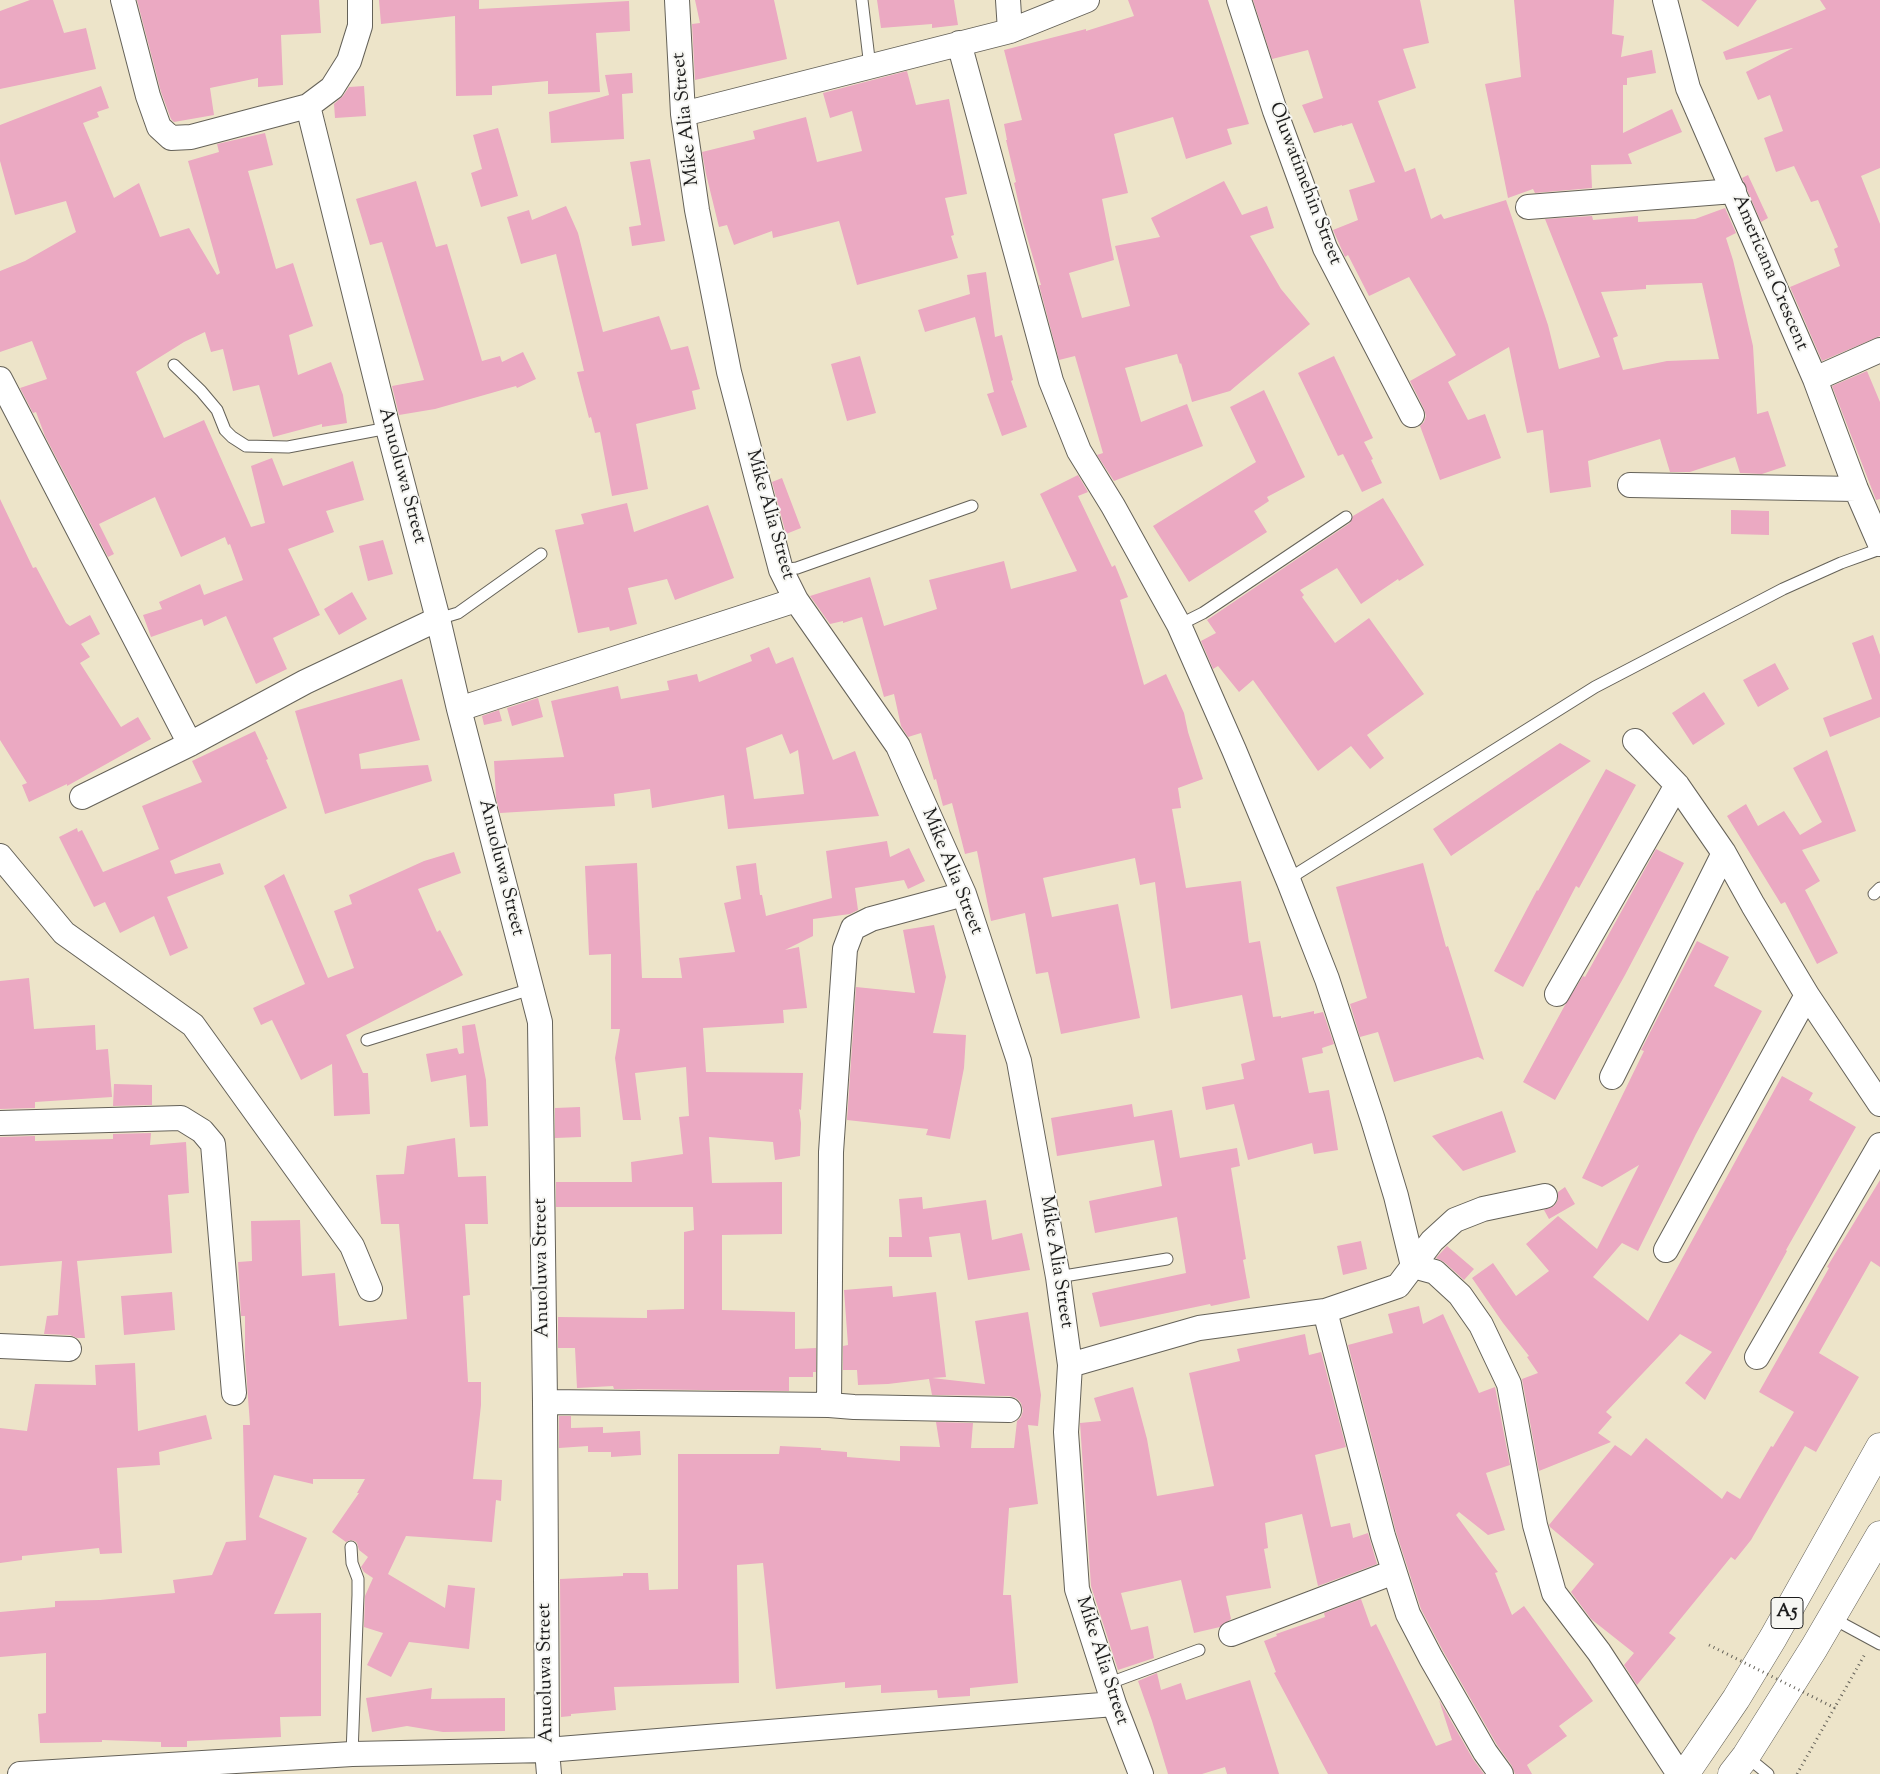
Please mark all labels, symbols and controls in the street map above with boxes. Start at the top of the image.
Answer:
street label: Mike Alia Street [669,51,705,187]
street label: Oluwatimehin Street [1263,100,1345,268]
street label: Americana Crescent [1726,192,1812,354]
street label: Anuoluwa Street [372,406,430,546]
street label: Mike Alia Street [740,448,798,582]
street label: Anuoluwa Street [472,797,528,939]
street label: Mike Alia Street [915,806,987,938]
street label: Mike Alia Street [1033,1194,1077,1330]
street label: Anuoluwa Street [530,1198,556,1338]
street label: Mike Alia Street [1069,1594,1133,1728]
road number: A5 [1771,1598,1803,1629]
street label: Anuoluwa Street [534,1603,560,1743]

